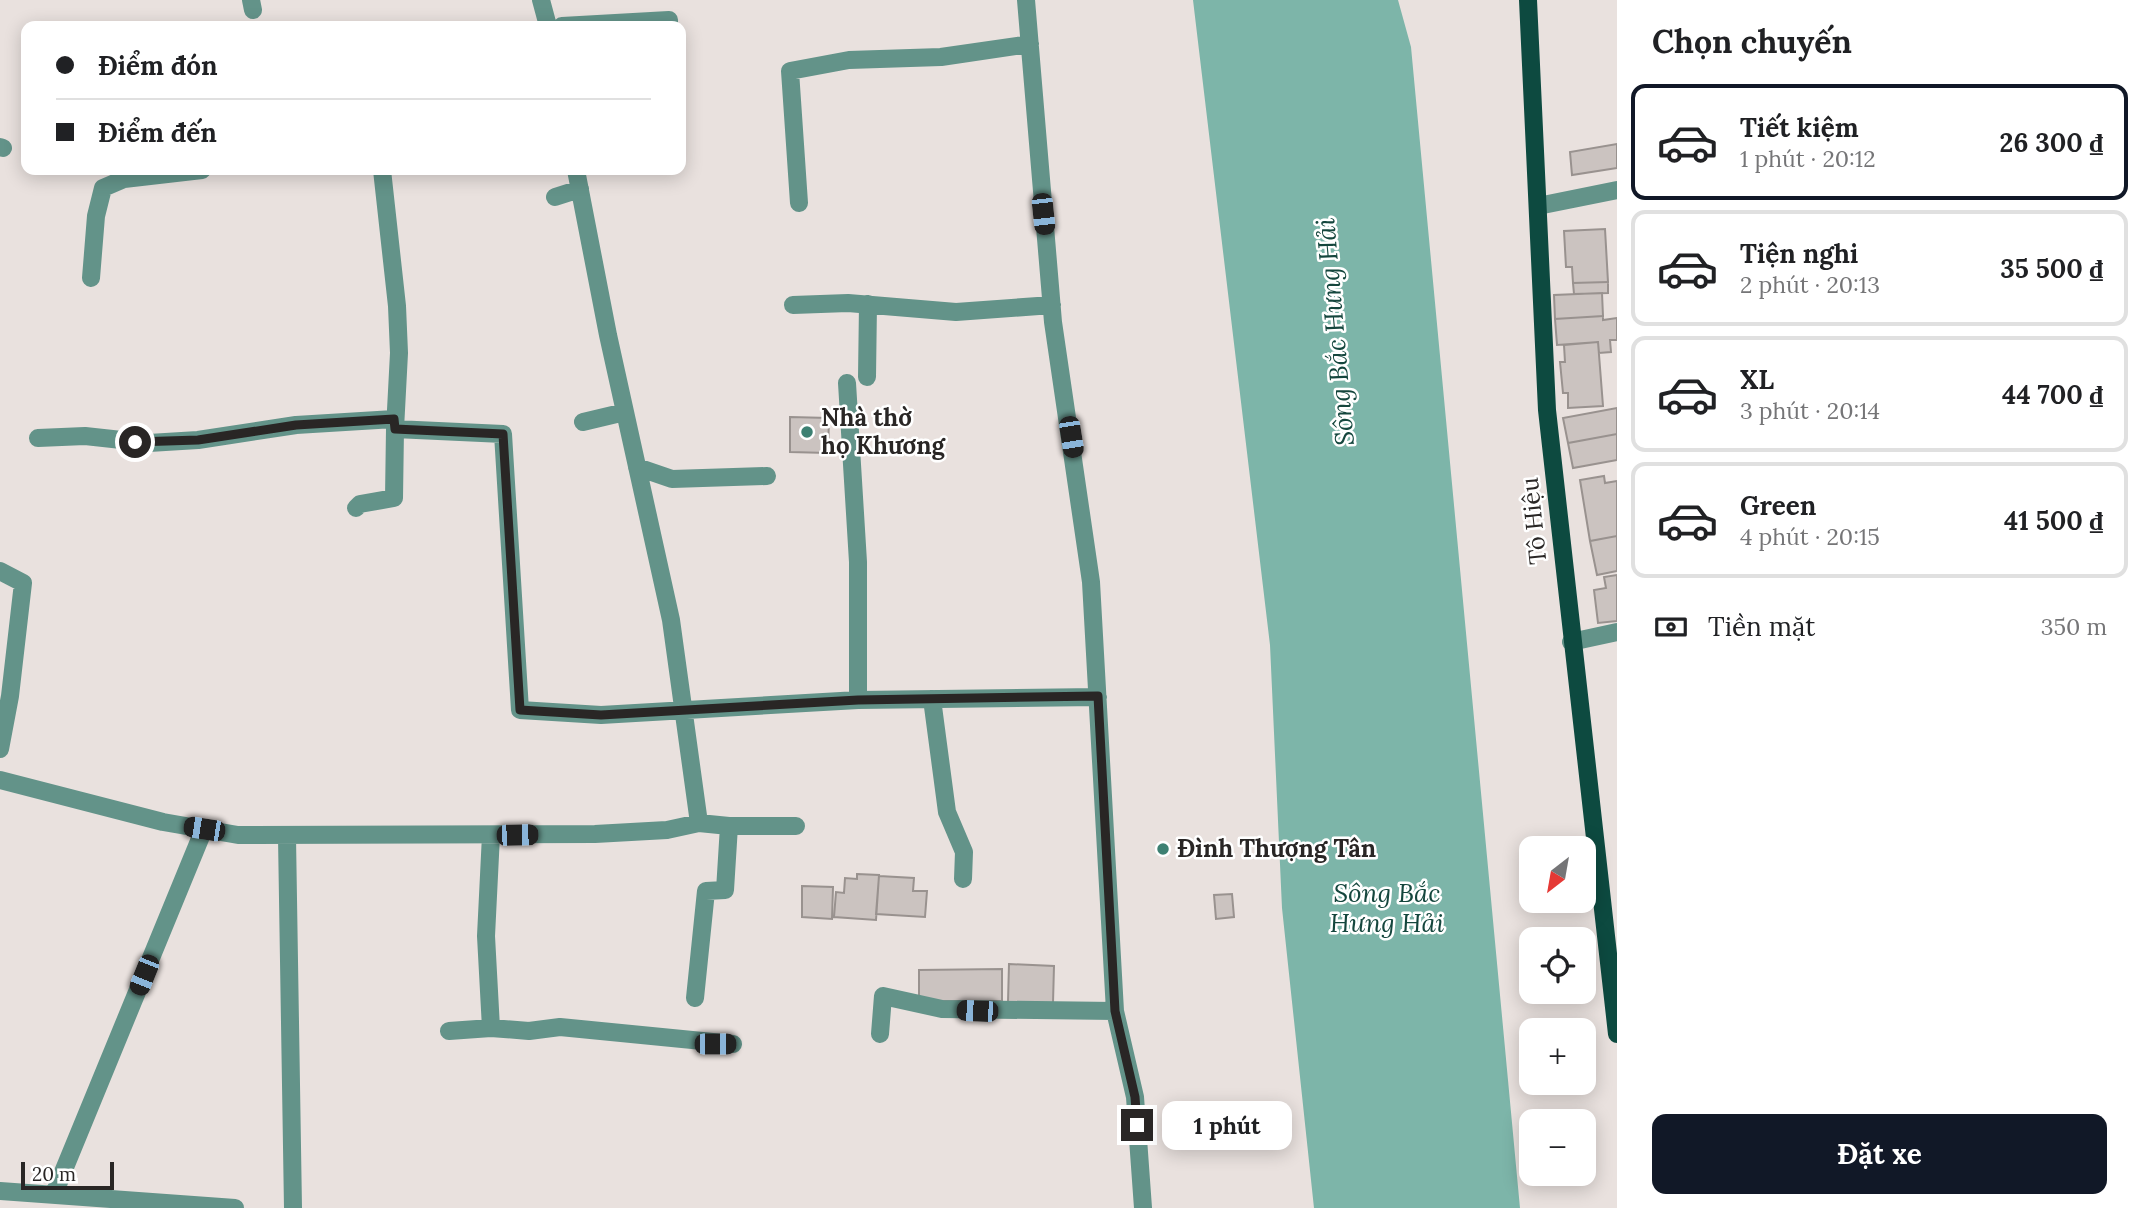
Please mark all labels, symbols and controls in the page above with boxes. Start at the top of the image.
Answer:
text: Chọn chuyến [1652,21,1852,62]
text: Điểm đón [98,49,218,82]
icon: car [1656,111,1719,174]
text: Tiết kiệm [1740,111,1859,144]
text: Điểm đến [98,116,217,149]
text: 26 300 ₫ [2000,126,2103,159]
text: 1 phút · 20:12 [1740,144,1876,173]
car [1031,192,1056,236]
water label: Sông Bắc Hưng Hải [1308,216,1361,447]
icon: car [1656,237,1719,300]
text: Tiện nghi [1740,237,1858,270]
text: 35 500 ₫ [2000,252,2103,285]
text: 2 phút · 20:13 [1740,270,1880,299]
icon: car [1656,363,1719,426]
text: XL [1740,363,1774,396]
text: 44 700 ₫ [2002,378,2103,411]
text: 3 phút · 20:14 [1740,396,1880,425]
place label: Nhà thờ họ Khương [821,402,947,461]
car [1058,415,1085,459]
marker: Nhà thờ họ Khương [799,424,815,440]
route start [119,426,151,458]
street label: Tô Hiệu [1514,476,1553,566]
icon: car [1656,489,1719,552]
text: Green [1740,489,1816,522]
text: 41 500 ₫ [2004,504,2103,537]
text: 4 phút · 20:15 [1740,522,1880,551]
icon: cash [1652,608,1690,646]
text: Tiền mặt [1708,610,1815,643]
text: 350 m [2041,612,2107,641]
car [182,815,227,843]
car [496,824,539,846]
place label: Đình Thượng Tân [1177,833,1376,864]
north arrow [1519,836,1596,914]
map controls [1519,836,1596,1186]
marker: Đình Thượng Tân [1155,841,1171,857]
water label: Sông Bắc Hưng Hải [1330,876,1445,939]
button: locate [1519,927,1596,1004]
car [127,952,162,998]
car [956,1000,999,1022]
button: + [1519,1018,1596,1095]
car [695,1034,737,1055]
callout: 1 phút [1162,1100,1291,1150]
route end [1121,1109,1153,1141]
button: − [1519,1109,1596,1186]
text: 1 phút [1194,1111,1260,1140]
button: Đặt xe [1652,1114,2107,1194]
scale bar [21,1159,114,1191]
text: 20 m [32,1162,76,1186]

